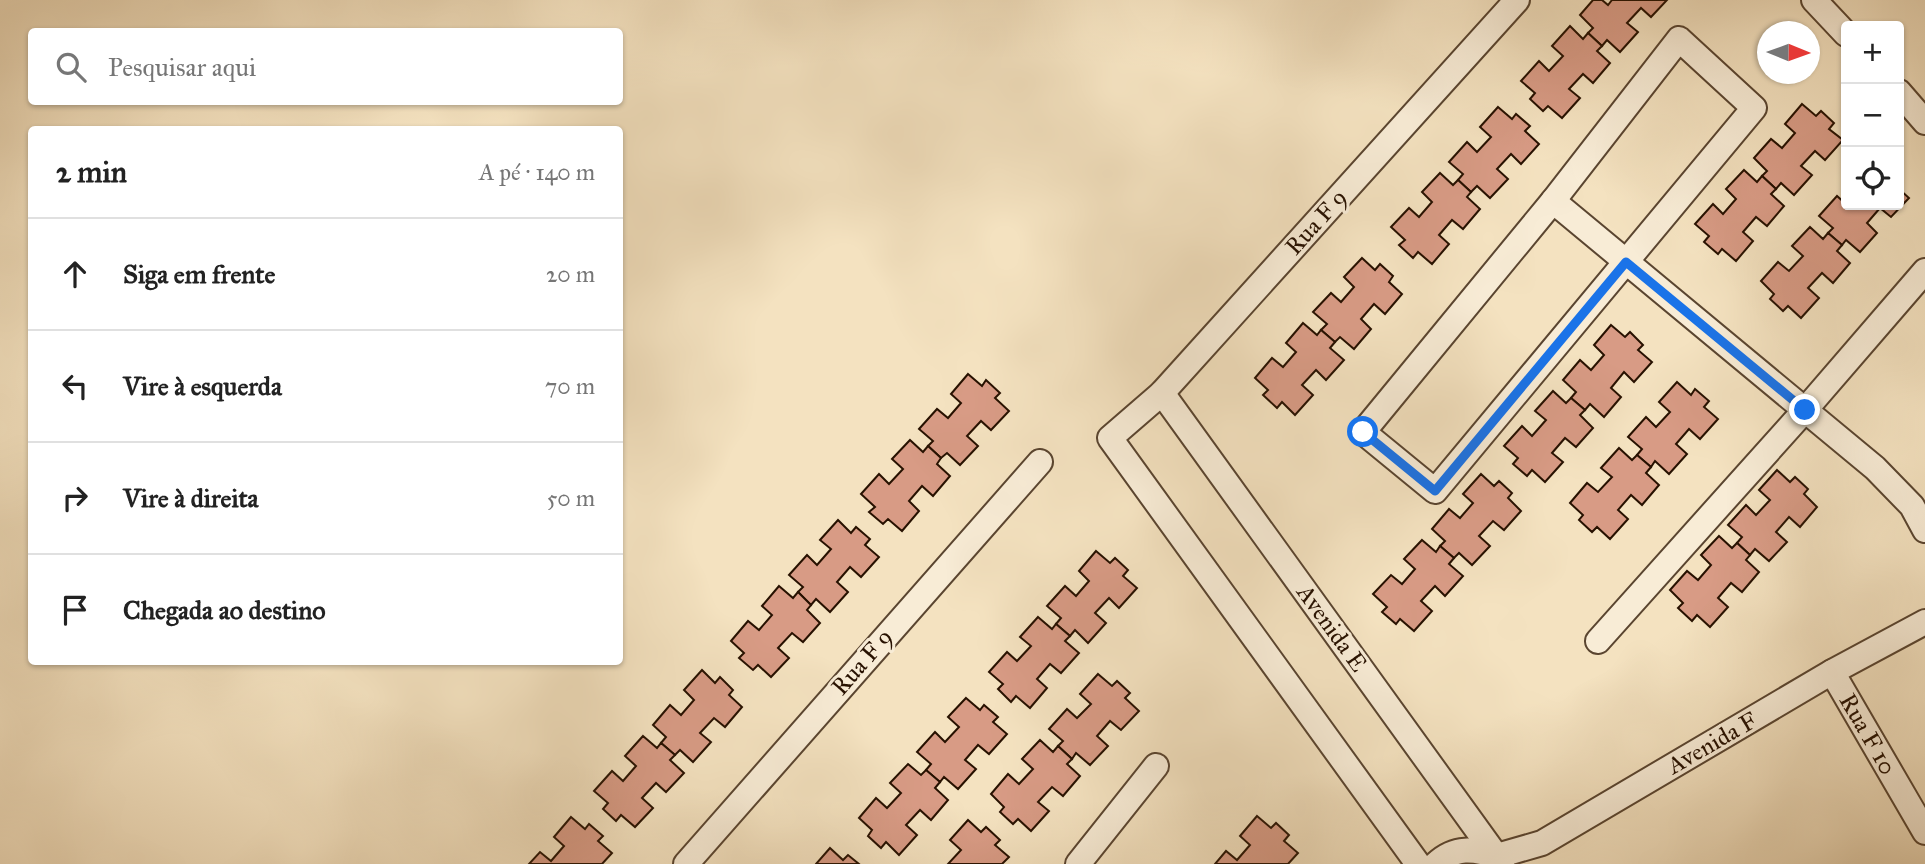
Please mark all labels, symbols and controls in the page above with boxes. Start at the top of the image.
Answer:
north arrow [1757,21,1820,84]
map controls [1841,21,1904,210]
button: + [1841,21,1904,84]
search box [28,28,623,105]
icon: search [52,48,90,86]
text: Pesquisar aqui [108,51,256,83]
button: − [1841,84,1904,147]
button: locate [1841,147,1904,210]
text: 2 min [56,154,127,190]
text: A pé · 140 m [479,158,595,186]
street label: Rua F 9 [1279,183,1353,261]
icon: ahead [56,255,94,293]
text: Siga em frente [123,258,275,290]
text: 20 m [546,260,595,288]
icon: left [56,367,94,405]
text: Vire à esquerda [123,370,282,402]
text: 70 m [545,372,595,400]
route end [1789,394,1820,425]
route start [1347,416,1378,447]
icon: right [56,479,94,517]
text: Vire à direita [123,482,259,514]
text: 50 m [547,484,595,512]
street label: Avenida E [1290,578,1374,677]
icon: arrive [56,591,94,629]
text: Chegada ao destino [123,594,326,626]
street label: Rua F 9 [825,623,899,701]
street label: Rua F 10 [1833,688,1903,780]
street label: Avenida F [1661,705,1763,781]

